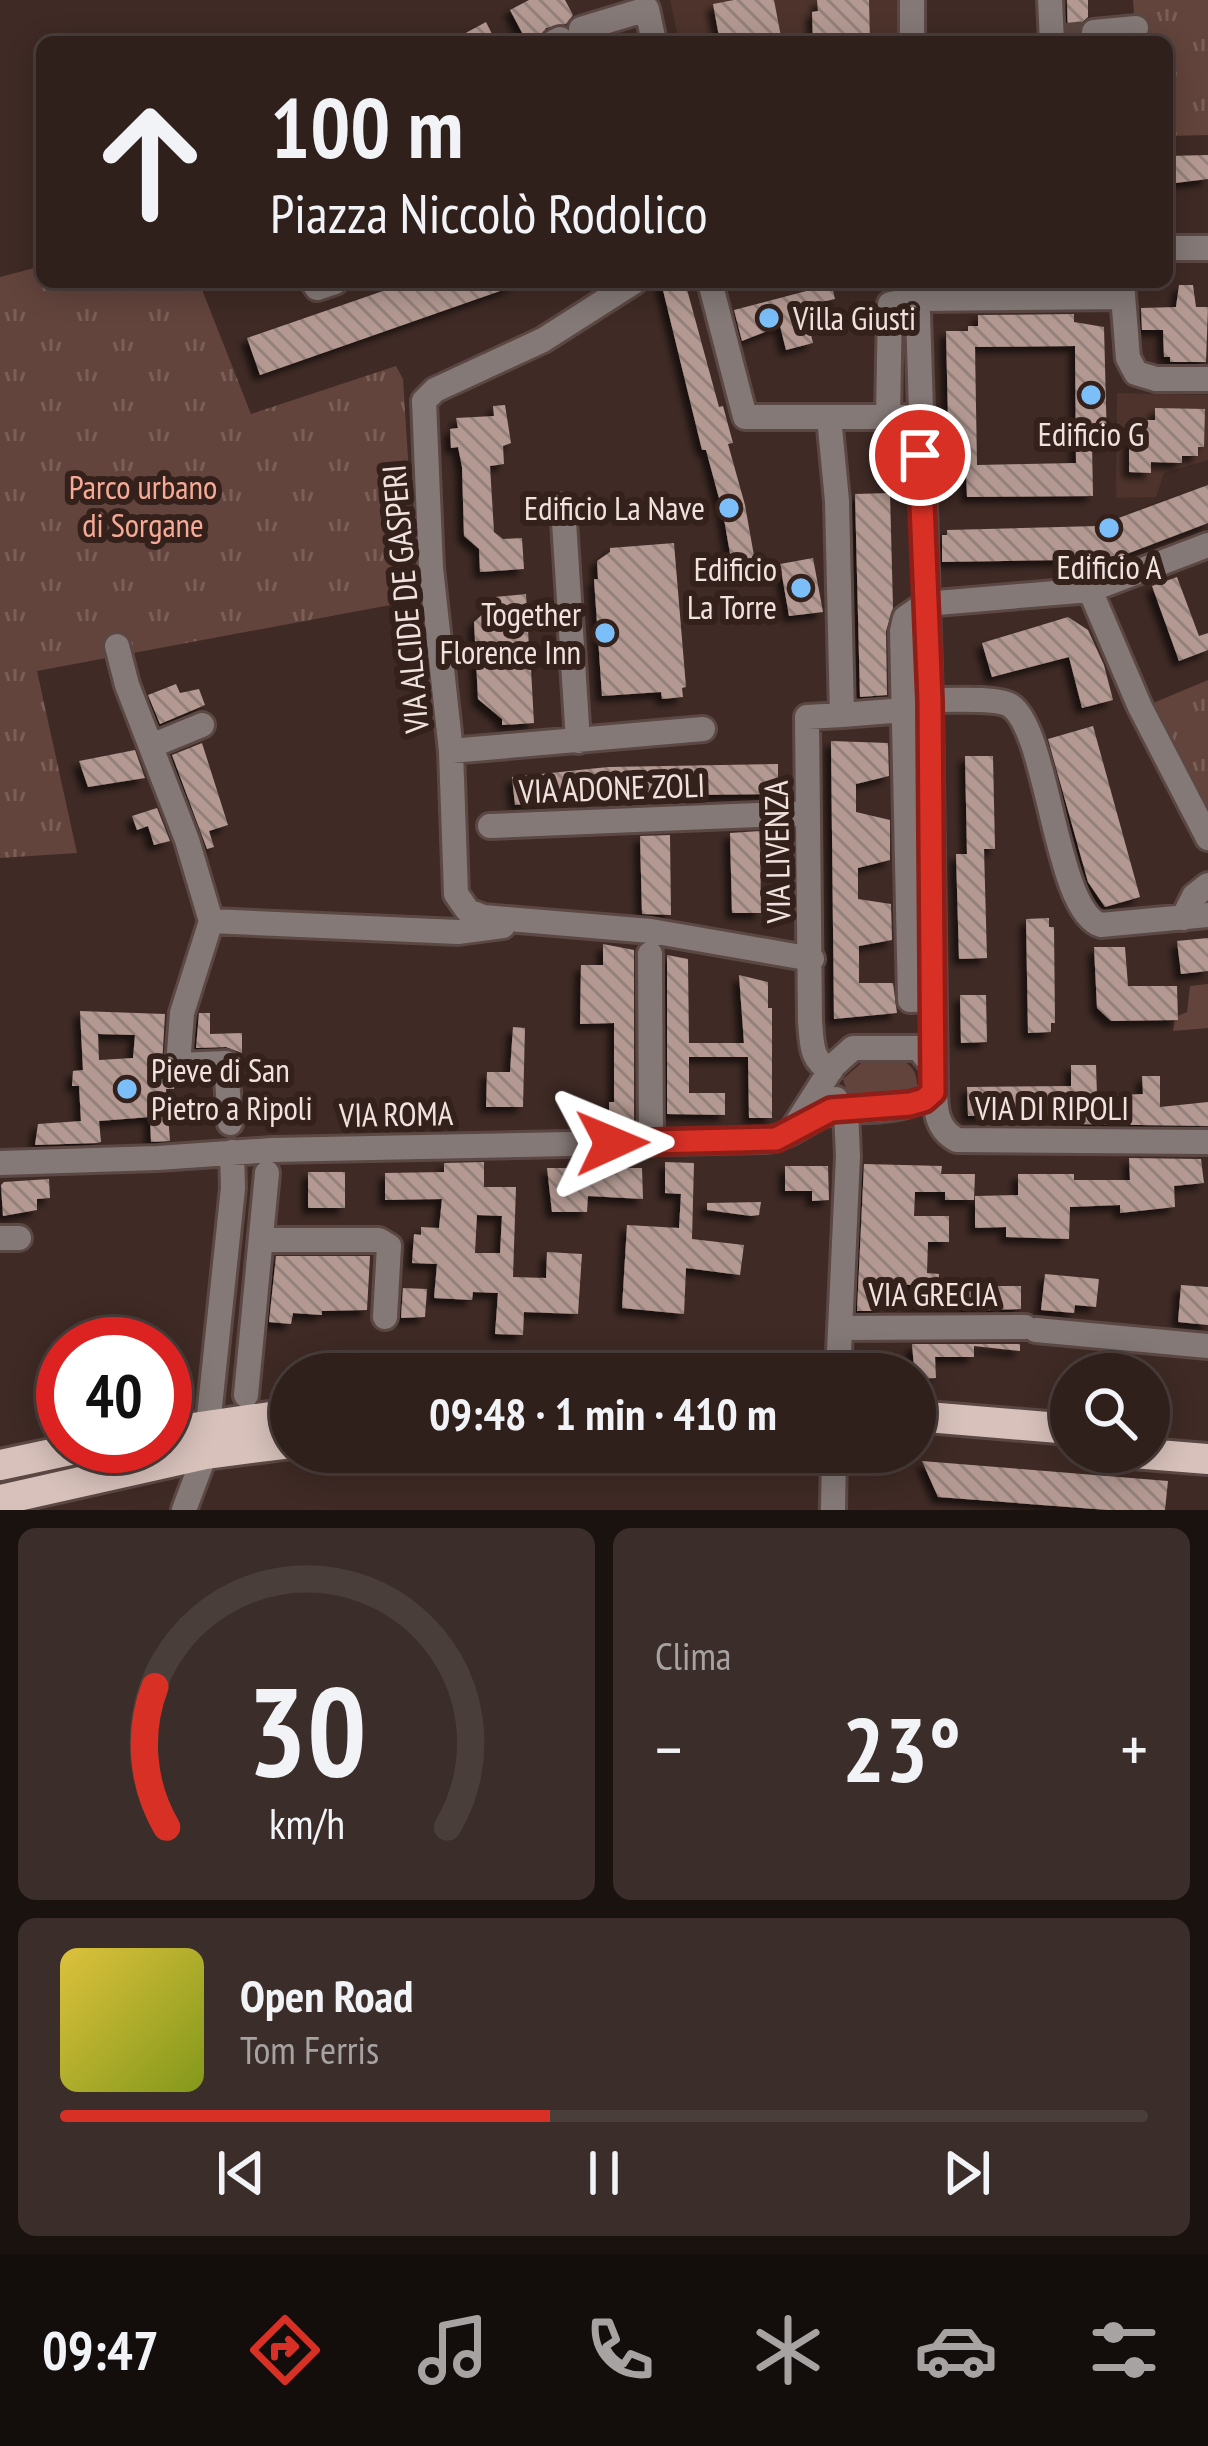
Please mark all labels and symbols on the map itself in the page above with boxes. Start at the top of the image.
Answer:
place label: Villa Giusti [792,296,916,339]
marker: Villa Giusti [756,305,782,331]
marker: Edificio G [1078,382,1104,408]
pin [869,404,971,506]
place label: Edificio G [1038,412,1144,455]
street label: VIA ALCIDE DE GASPERI [371,463,438,736]
park label: Parco urbano di Sorgane [69,465,217,546]
place label: Edificio La Nave [524,486,705,529]
marker: Edificio La Nave [716,495,742,521]
marker: Edificio A [1096,515,1122,541]
place label: Edificio A [1057,545,1162,588]
place label: Edificio La Torre [687,547,777,628]
marker: Edificio La Torre [788,575,814,601]
place label: Together Florence Inn [440,592,581,673]
marker: Together Florence Inn [592,620,618,646]
street label: VIA ADONE ZOLI [517,763,706,812]
street label: VIA LIVENZA [754,780,799,925]
place label: Pieve di San Pietro a Ripoli [151,1048,313,1129]
marker: Pieve di San Pietro a Ripoli [114,1076,140,1102]
position arrow [549,1080,675,1206]
street label: VIA DI RIPOLI [974,1086,1129,1129]
street label: VIA ROMA [338,1091,454,1136]
street label: VIA GRECIA [867,1272,998,1315]
speed limit sign: 40 [36,1317,192,1473]

